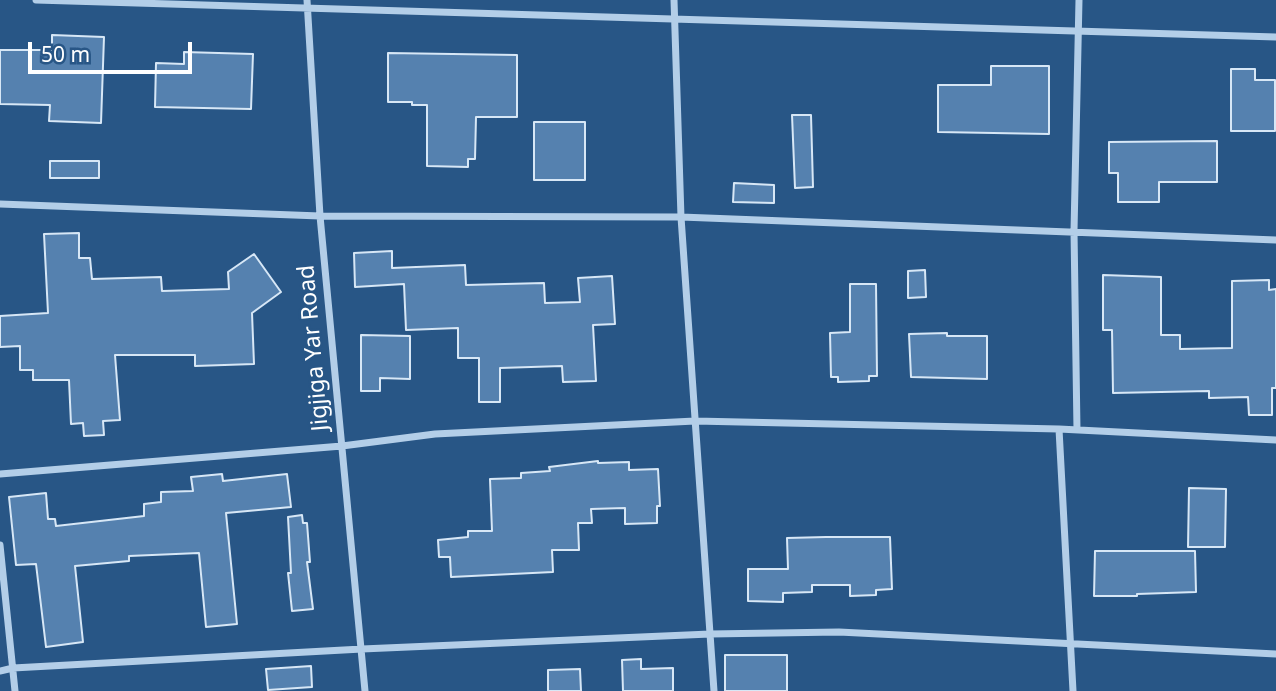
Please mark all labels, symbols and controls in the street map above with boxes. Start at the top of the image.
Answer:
scale bar [32,28,196,72]
text: 50 m [41,40,90,68]
street label: Jigjiga Yar Road [293,264,335,432]

